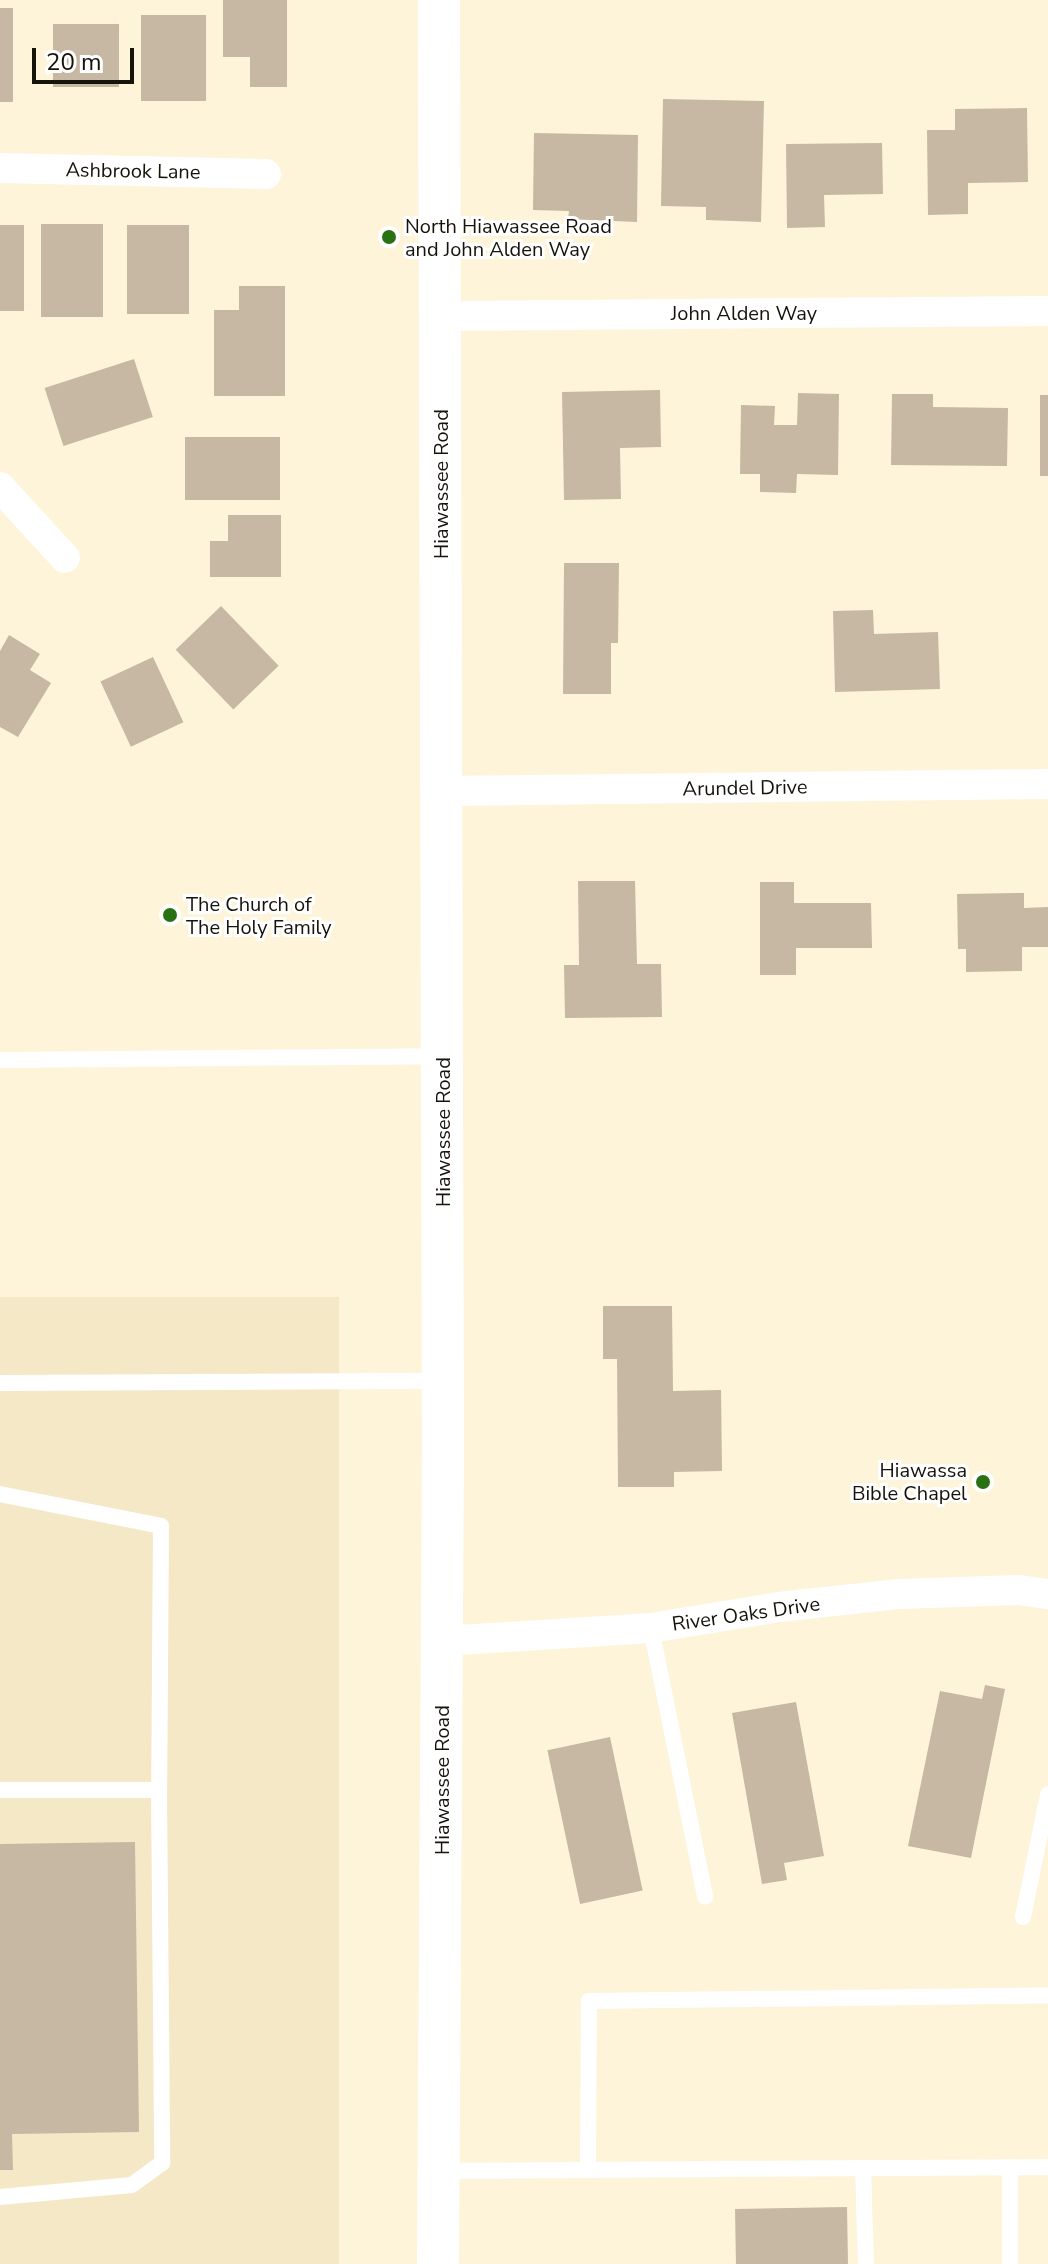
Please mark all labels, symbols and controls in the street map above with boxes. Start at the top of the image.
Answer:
scale bar [36,32,138,82]
text: 20 m [46,46,102,78]
street label: Ashbrook Lane [65,158,201,184]
place label: North Hiawassee Road and John Alden Way [405,214,612,261]
marker: North Hiawassee Road and John Alden Way [380,228,398,246]
street label: John Alden Way [671,301,817,325]
street label: Hiawassee Road [429,409,453,559]
street label: Arundel Drive [682,775,808,801]
place label: The Church of The Holy Family [186,892,332,939]
marker: The Church of The Holy Family [161,906,179,924]
street label: Hiawassee Road [431,1057,455,1207]
place label: Hiawassa Bible Chapel [852,1458,967,1505]
marker: Hiawassa Bible Chapel [974,1473,992,1491]
street label: River Oaks Drive [671,1592,821,1636]
street label: Hiawassee Road [430,1705,454,1855]

